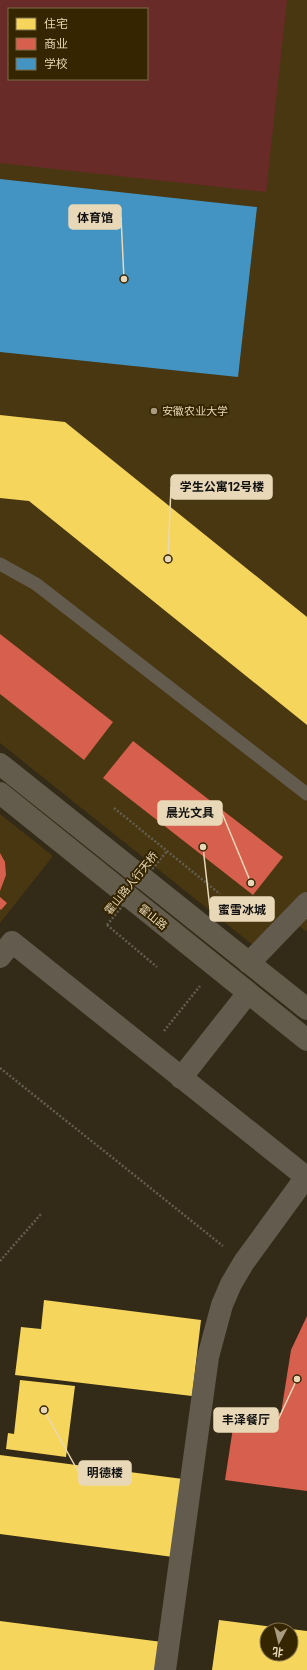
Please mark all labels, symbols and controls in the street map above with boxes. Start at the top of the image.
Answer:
legend [8,8,148,80]
text: 住宅 [44,16,68,31]
text: 商业 [44,36,68,51]
text: 学校 [44,56,68,71]
callout: 体育馆 [69,205,121,229]
text: 体育馆 [77,210,113,225]
place label: 安徽农业大学 [162,404,228,418]
marker: 安徽农业大学 [149,406,159,416]
callout: 学生公寓12号楼 [171,475,272,499]
text: 学生公寓12号楼 [180,479,264,494]
callout: 晨光文具 [158,801,222,825]
text: 晨光文具 [166,805,214,820]
street label: 霍山路人行天桥 [102,849,160,917]
callout: 蜜雪冰城 [210,897,274,921]
street label: 霍山路 [136,901,170,933]
text: 蜜雪冰城 [218,902,266,917]
callout: 丰泽餐厅 [214,1408,278,1432]
text: 丰泽餐厅 [222,1412,270,1427]
callout: 明德楼 [79,1461,131,1485]
text: 明德楼 [87,1465,123,1480]
north arrow [259,1622,299,1662]
text: 北 [271,1644,284,1660]

